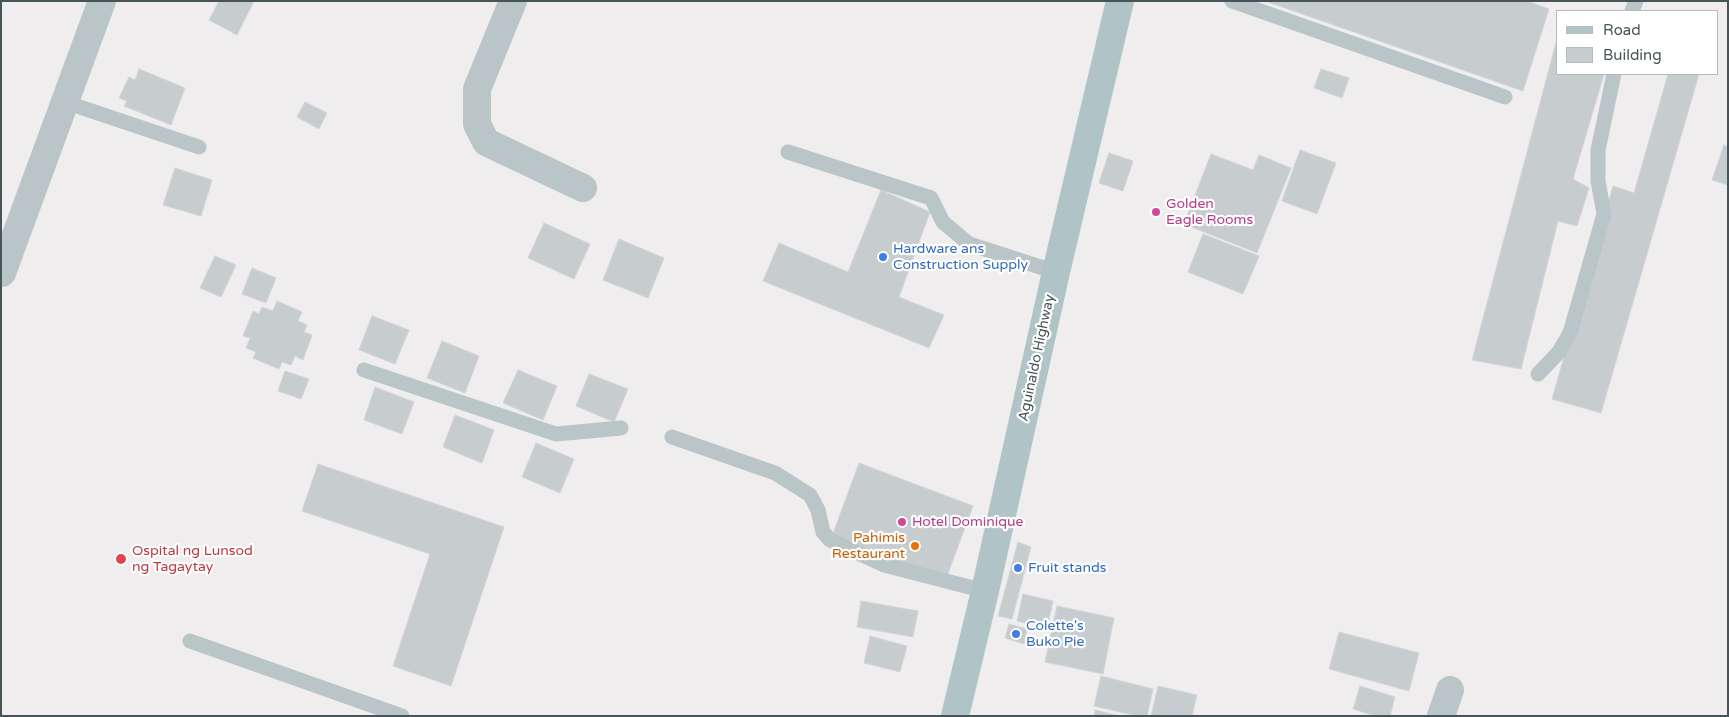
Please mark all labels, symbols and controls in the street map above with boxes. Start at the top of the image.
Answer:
legend [1556,10,1719,75]
text: Road [1603,21,1641,39]
text: Building [1603,46,1662,64]
place label: Golden Eagle Rooms [1166,196,1253,228]
marker: Golden Eagle Rooms [1150,206,1162,218]
place label: Hardware ans Construction Supply [893,241,1028,274]
marker: Hardware ans Construction Supply [877,251,889,263]
street label: Aguinaldo Highway [1015,293,1059,423]
place label: Hotel Dominique [912,514,1024,530]
marker: Hotel Dominique [896,516,908,528]
place label: Pahimis Restaurant [832,530,905,562]
marker: Pahimis Restaurant [909,540,921,552]
place label: Ospital ng Lunsod ng Tagaytay [132,543,253,576]
marker: Ospital ng Lunsod ng Tagaytay [114,552,128,566]
place label: Fruit stands [1028,560,1106,576]
marker: Fruit stands [1012,562,1024,574]
place label: Colette's Buko Pie [1026,618,1084,650]
marker: Colette's Buko Pie [1010,628,1022,640]

